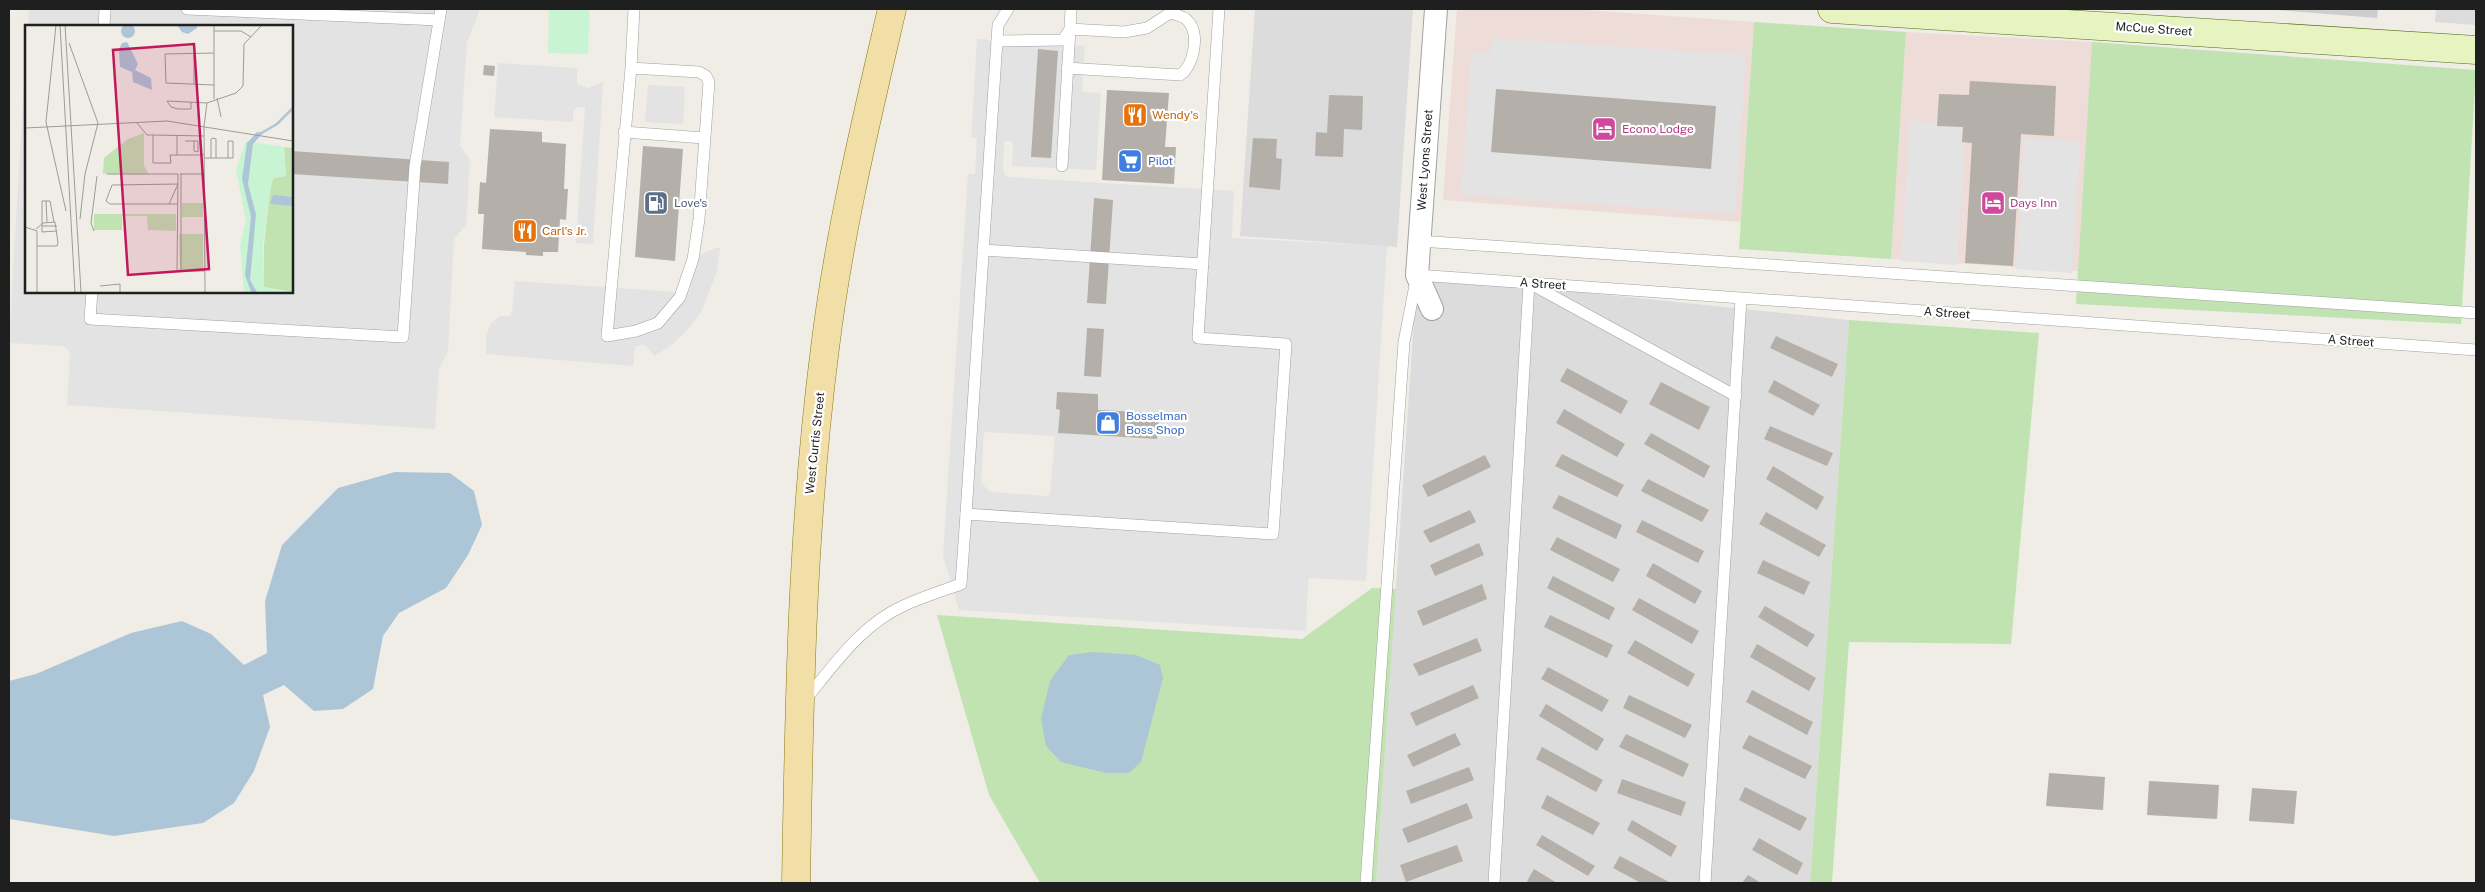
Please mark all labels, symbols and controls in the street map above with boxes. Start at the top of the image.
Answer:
street label: McCue Street [2115,19,2193,39]
inset map [25,25,292,292]
restaurant icon: Wendy's [1122,102,1148,128]
place label: Wendy's [1152,108,1198,122]
street label: West Lyons Street [1414,109,1436,211]
hotel icon: Econo Lodge [1591,116,1617,142]
place label: Econo Lodge [1622,122,1694,136]
supermarket icon: Pilot [1117,148,1143,174]
place label: Pilot [1148,154,1174,168]
fuel station icon: Love's [643,190,669,216]
hotel icon: Days Inn [1980,190,2006,216]
place label: Love's [674,196,707,210]
place label: Days Inn [2010,196,2057,210]
restaurant icon: Carl's Jr. [512,218,538,244]
place label: Carl's Jr. [542,224,587,238]
street label: A Street [1519,275,1567,293]
street label: A Street [1923,304,1971,322]
street label: A Street [2327,332,2375,350]
street label: West Curtis Street [803,391,827,495]
place label: Bosselman Boss Shop [1126,409,1187,437]
shop icon: Bosselman Boss Shop [1095,410,1121,436]

